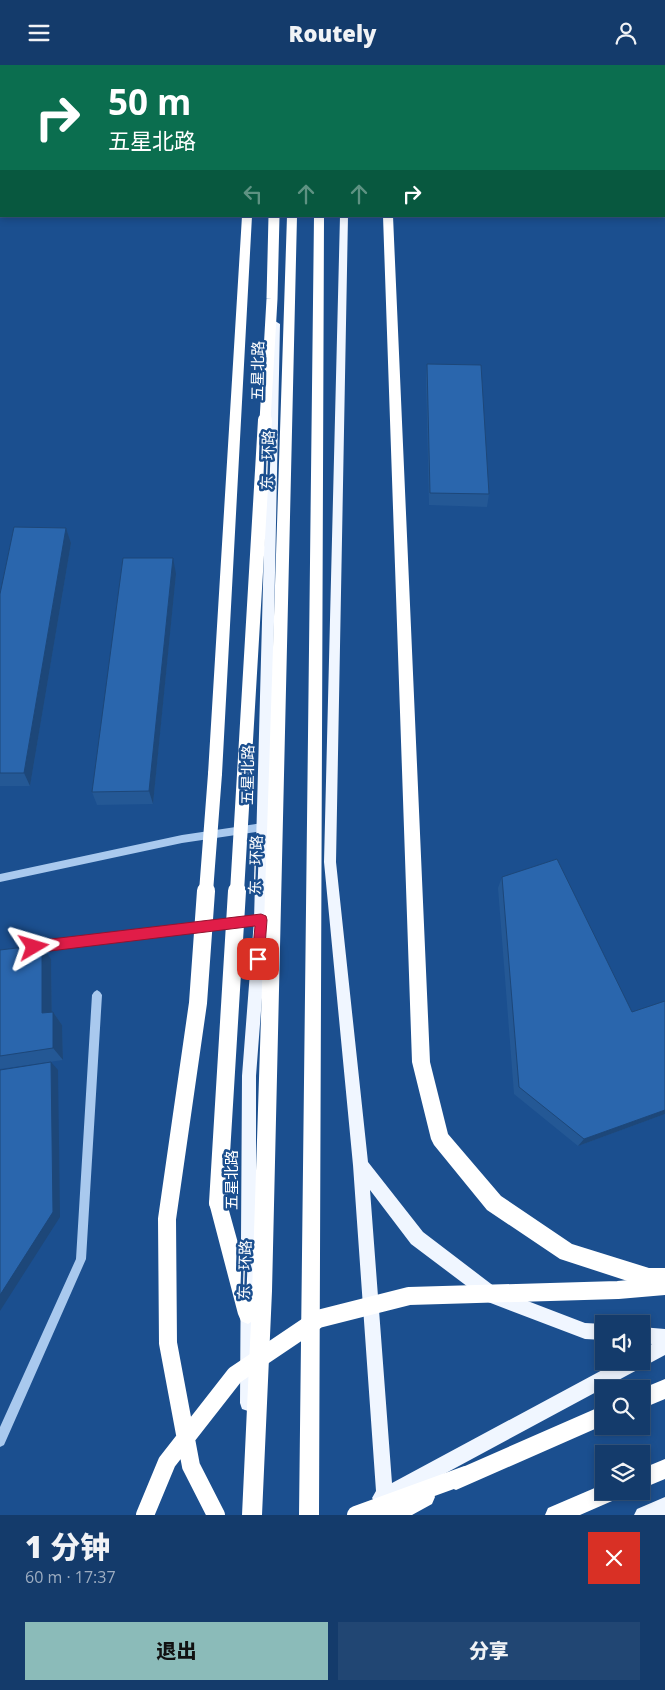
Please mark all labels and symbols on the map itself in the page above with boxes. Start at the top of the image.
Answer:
street label: 五星北路 [246,341,268,401]
street label: 东一环路 [256,430,278,490]
street label: 五星北路 [236,745,258,805]
street label: 东一环路 [244,835,266,895]
position arrow [7,920,59,972]
pin [237,938,279,980]
street label: 五星北路 [221,1150,241,1210]
street label: 东一环路 [233,1240,255,1300]

